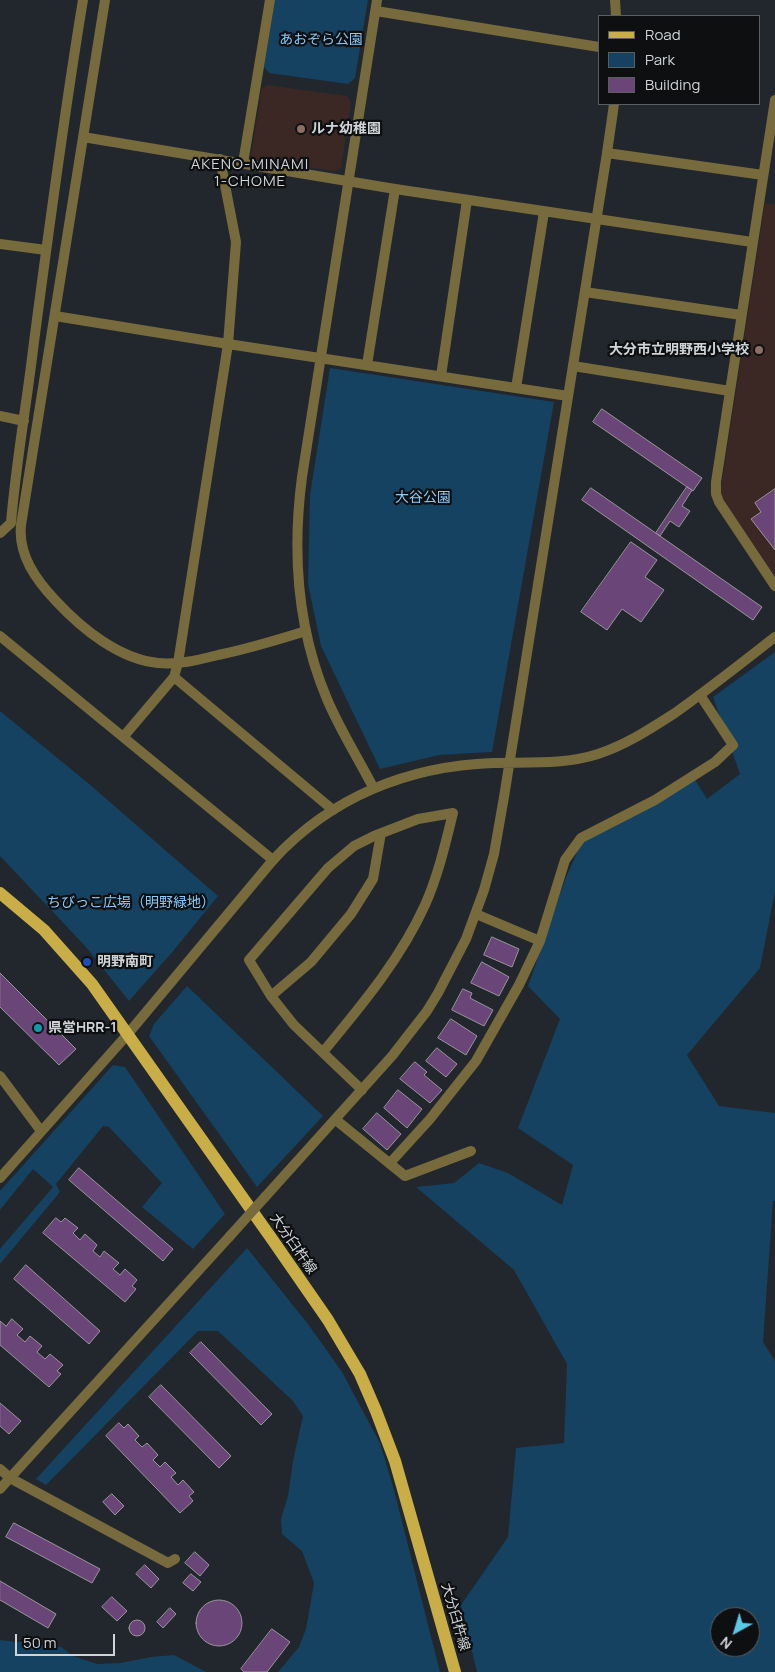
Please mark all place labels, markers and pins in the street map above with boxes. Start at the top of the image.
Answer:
place label: ルナ幼稚園 [311,121,381,137]
marker: ルナ幼稚園 [295,123,307,135]
place label: 大分市立明野西小学校 [609,342,749,358]
marker: 大分市立明野西小学校 [753,344,765,356]
place label: 明野南町 [97,954,153,970]
marker: 明野南町 [81,956,93,968]
place label: 県営HRR-1 [48,1020,117,1036]
marker: 県営HRR-1 [32,1022,44,1034]

